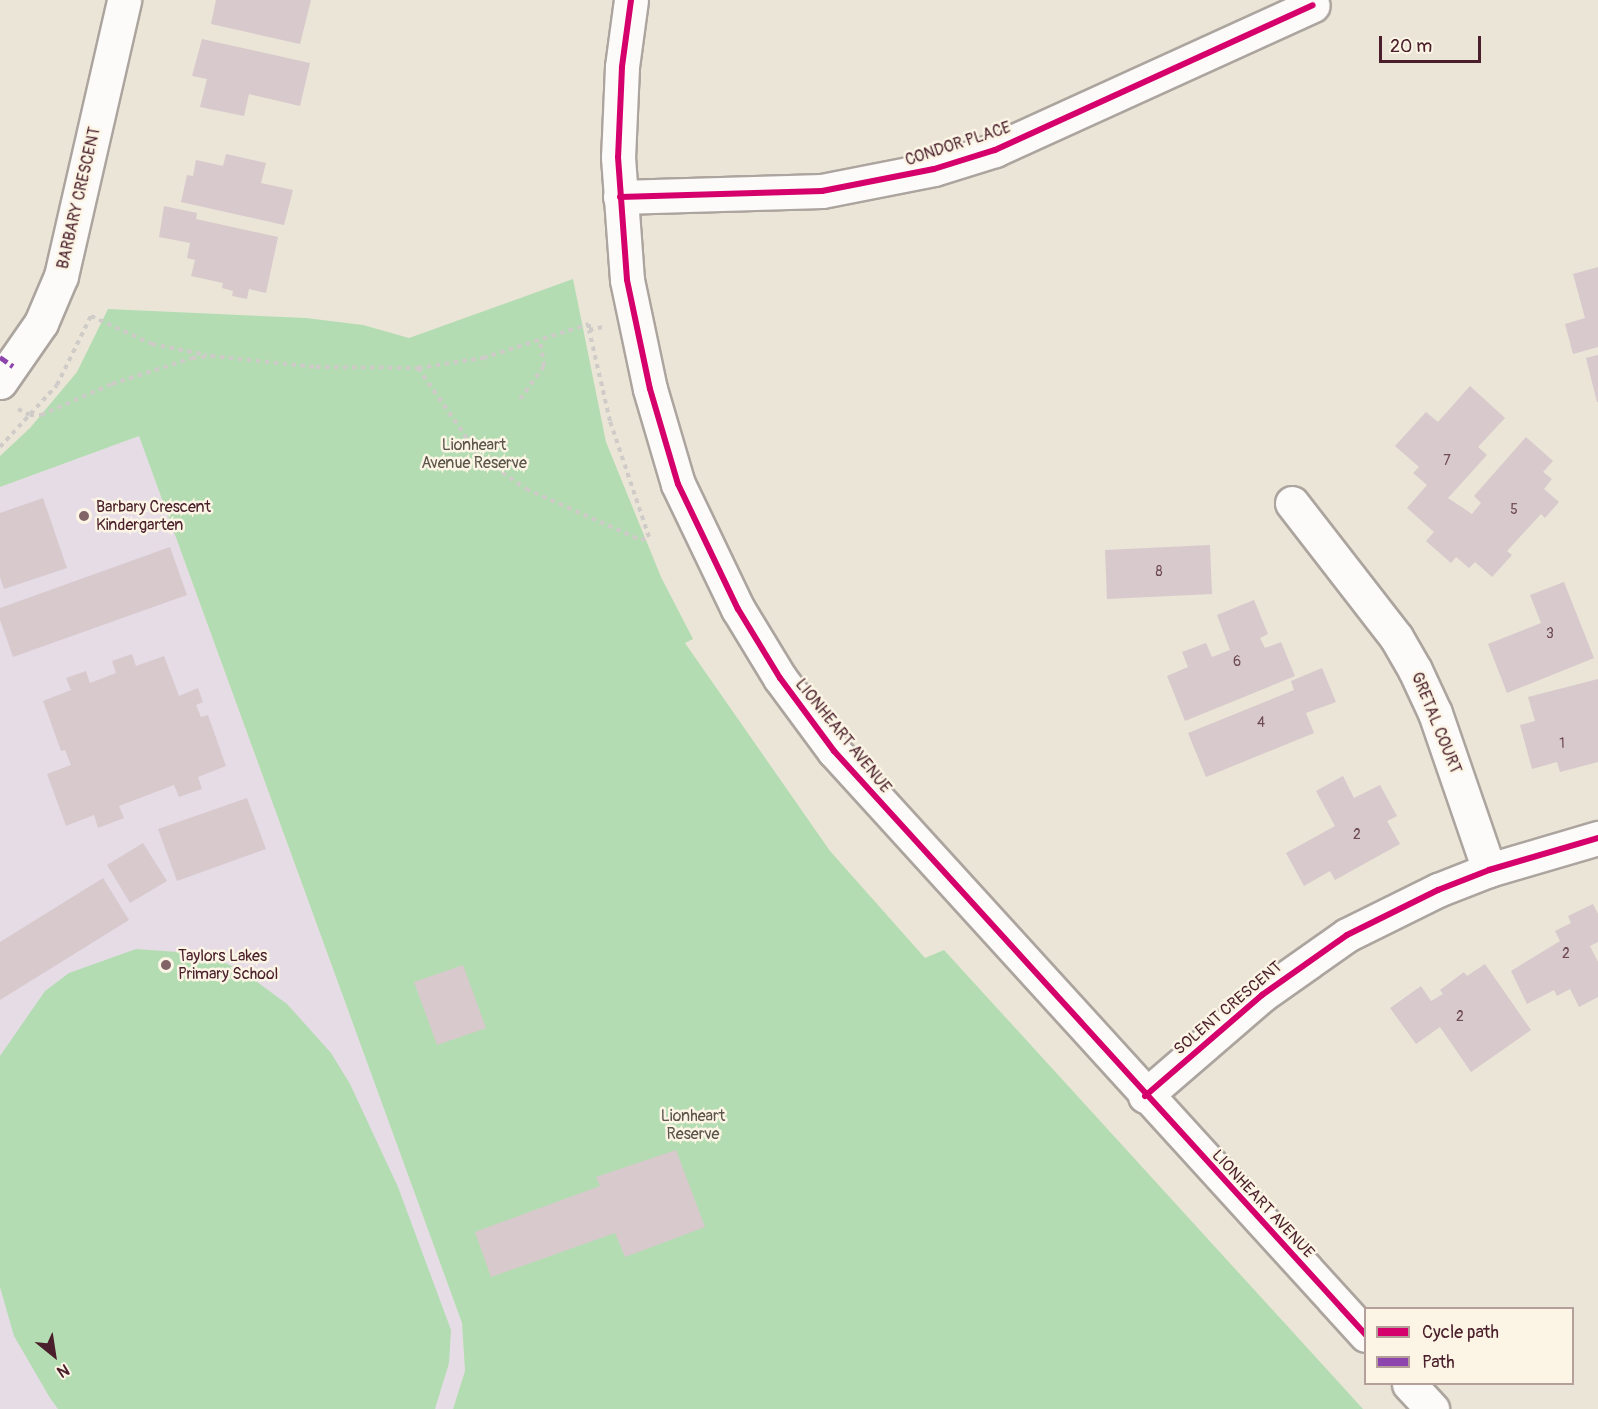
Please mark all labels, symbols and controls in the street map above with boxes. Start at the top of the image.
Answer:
scale bar [1382,24,1484,62]
text: 20 m [1390,35,1432,58]
street label: CONDOR PLACE [903,118,1013,170]
street label: BARBARY CRESCENT [53,125,105,271]
park label: Lionheart Avenue Reserve [421,435,527,473]
house number: 7 [1443,453,1451,469]
place label: Barbary Crescent Kindergarten [96,497,211,535]
house number: 5 [1510,502,1518,518]
marker: Barbary Crescent Kindergarten [77,509,91,523]
house number: 8 [1155,564,1163,580]
house number: 3 [1546,626,1554,642]
house number: 6 [1233,654,1241,670]
street label: GRETAL COURT [1407,670,1465,776]
street label: LIONHEART AVENUE [791,675,895,797]
house number: 4 [1257,715,1265,731]
house number: 1 [1559,736,1565,752]
house number: 2 [1353,827,1361,843]
place label: Taylors Lakes Primary School [178,946,278,984]
house number: 2 [1562,946,1570,962]
street label: SOLENT CRESCENT [1170,957,1286,1059]
marker: Taylors Lakes Primary School [159,958,173,972]
house number: 2 [1456,1009,1464,1025]
park label: Lionheart Reserve [661,1106,725,1144]
street label: LIONHEART AVENUE [1208,1146,1318,1262]
legend [1364,1307,1574,1385]
text: Cycle path [1422,1321,1499,1344]
north arrow [24,1325,84,1385]
text: Path [1422,1351,1455,1374]
text: N [53,1359,73,1382]

